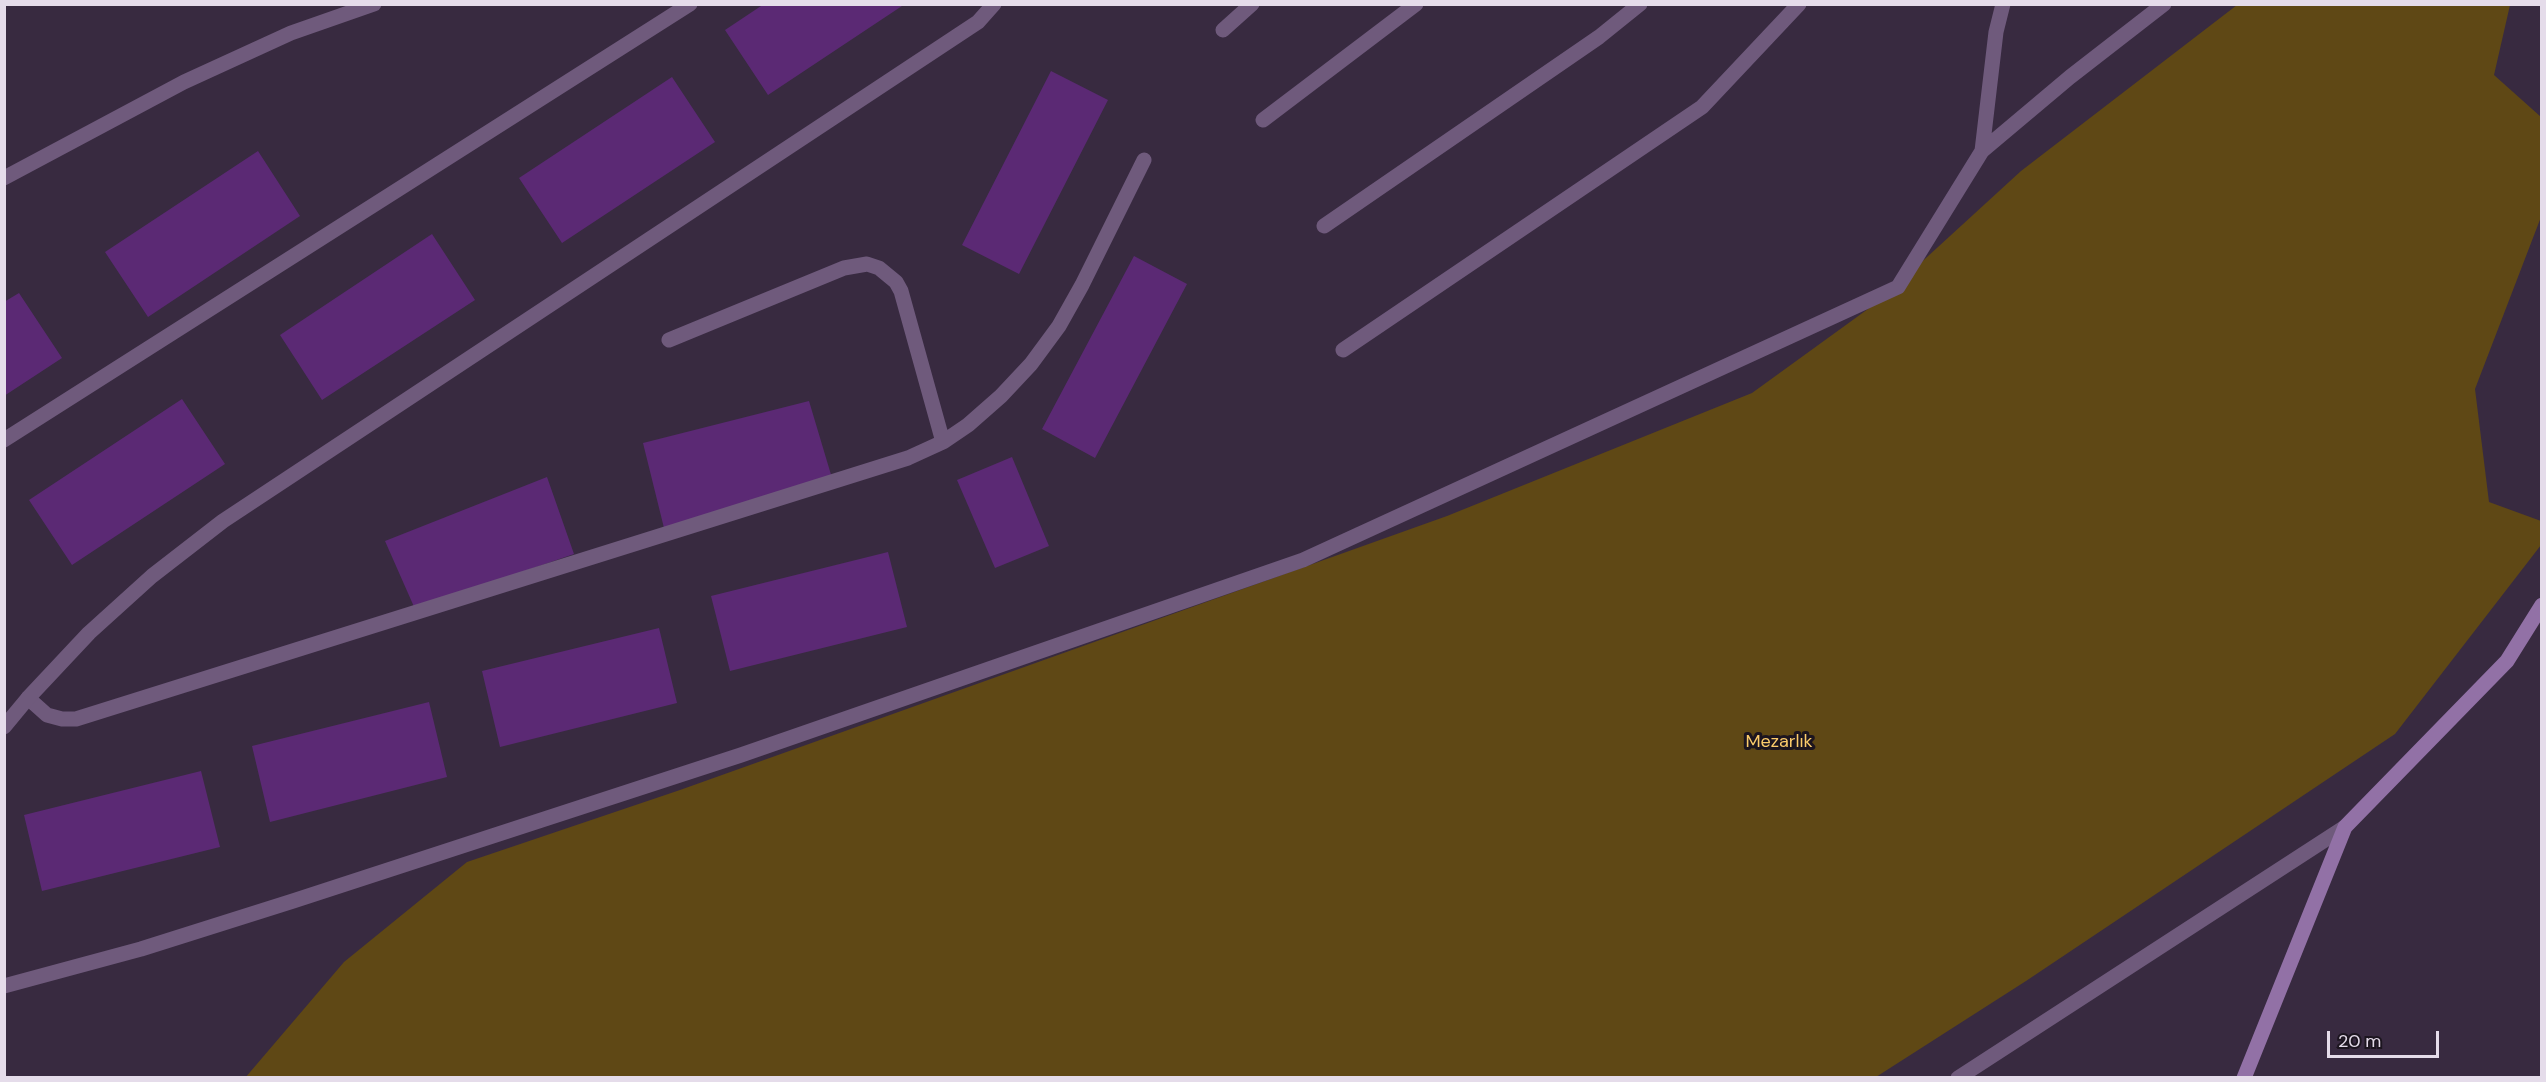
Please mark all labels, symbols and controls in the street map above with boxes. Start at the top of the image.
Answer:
park label: Mezarlık [1745,731,1813,753]
scale bar [2330,1019,2442,1057]
text: 20 m [2338,1029,2381,1053]

